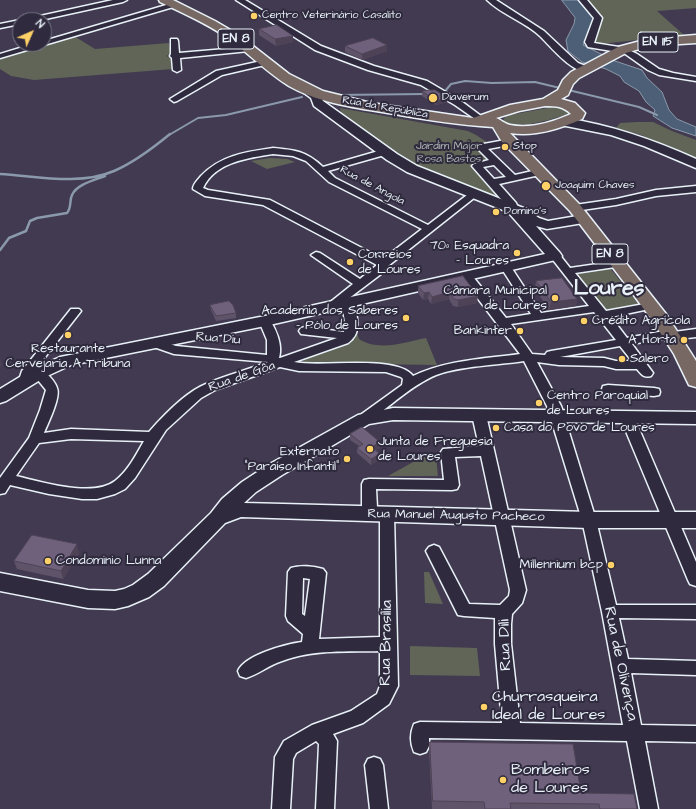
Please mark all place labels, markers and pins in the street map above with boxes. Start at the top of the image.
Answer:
place label: Centro Veterinário Casalito [262,9,401,23]
marker: Centro Veterinário Casalito [249,11,259,21]
place label: Diaverum [442,91,488,105]
marker: Diaverum [427,92,439,104]
place label: Stop [513,140,537,154]
marker: Stop [500,142,510,152]
place label: Joaquim Chaves [555,179,634,193]
marker: Joaquim Chaves [540,180,552,192]
place label: Domino's [504,205,547,219]
marker: Domino's [491,207,501,217]
place label: 70ª Esquadra - Loures [430,238,509,269]
place label: Correios de Loures [358,247,421,278]
marker: 70ª Esquadra - Loures [512,248,522,258]
marker: Correios de Loures [345,257,355,267]
place label: Câmara Municipal de Loures [444,283,547,314]
marker: Câmara Municipal de Loures [550,293,560,303]
place label: Academia dos Saberes - Pólo de Loures [261,303,398,334]
marker: Academia dos Saberes - Pólo de Loures [401,313,411,323]
place label: Crédito Agrícola [592,313,690,329]
marker: Crédito Agrícola [579,316,589,326]
place label: Bankinter [454,323,512,339]
marker: Bankinter [515,326,525,336]
marker: Restaurante Cervejaria A Tribuna [63,330,73,340]
place label: A Horta [628,332,676,348]
marker: A Horta [679,335,689,345]
place label: Restaurante Cervejaria A Tribuna [6,341,130,372]
place label: Salero [630,351,669,367]
marker: Salero [617,354,627,364]
place label: Centro Paroquial de Loures [547,388,648,419]
marker: Centro Paroquial de Loures [534,398,544,408]
place label: Casa do Povo de Loures [504,420,655,436]
marker: Casa do Povo de Loures [491,423,501,433]
place label: Junta de Freguesia de Loures [378,434,493,465]
place label: Externato "Paraíso Infantil" [245,444,339,475]
marker: Junta de Freguesia de Loures [365,444,375,454]
marker: Externato "Paraíso Infantil" [342,454,352,464]
place label: Condominio Lunna [56,553,161,569]
marker: Condominio Lunna [43,556,53,566]
place label: Millennium bcp [520,557,603,573]
marker: Millennium bcp [606,560,616,570]
place label: Churrasqueira Ideal de Loures [492,688,605,726]
marker: Churrasqueira Ideal de Loures [479,702,489,712]
place label: Bombeiros de Loures [511,761,590,799]
marker: Bombeiros de Loures [498,775,508,785]

